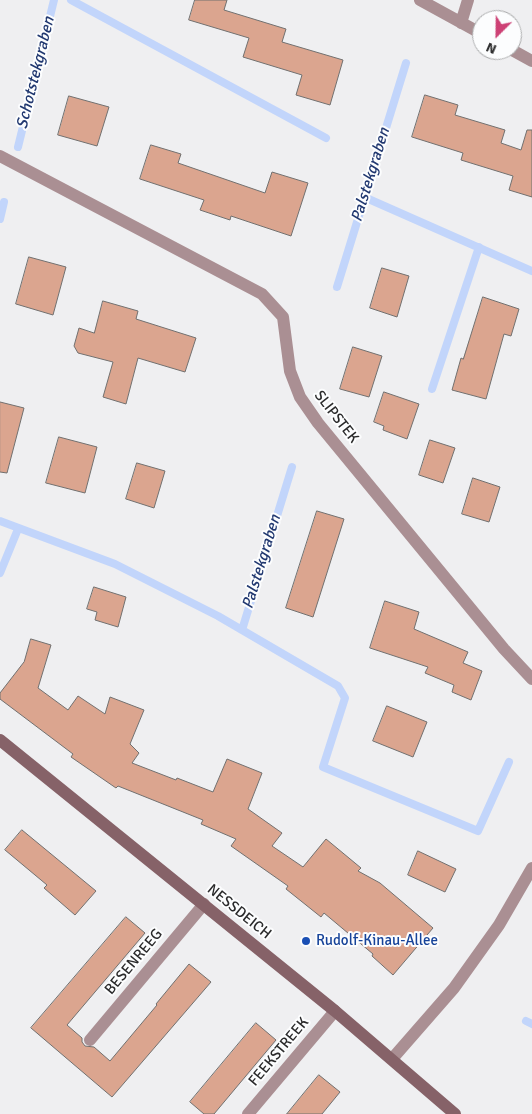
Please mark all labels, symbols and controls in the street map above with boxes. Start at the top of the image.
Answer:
north arrow [472,10,522,60]
water label: Schotstekgraben [13,15,59,131]
text: N [484,39,499,58]
water label: Palstekgraben [348,126,394,224]
street label: SLIPSTEK [310,387,362,447]
water label: Palstekgraben [239,513,285,611]
street label: NESSDEICH [203,881,275,943]
street label: BESENREEG [101,926,167,998]
place label: Rudolf-Kinau-Allee [316,932,438,950]
marker: Rudolf-Kinau-Allee [300,935,312,947]
street label: FEEKSTREEK [245,1014,313,1090]

